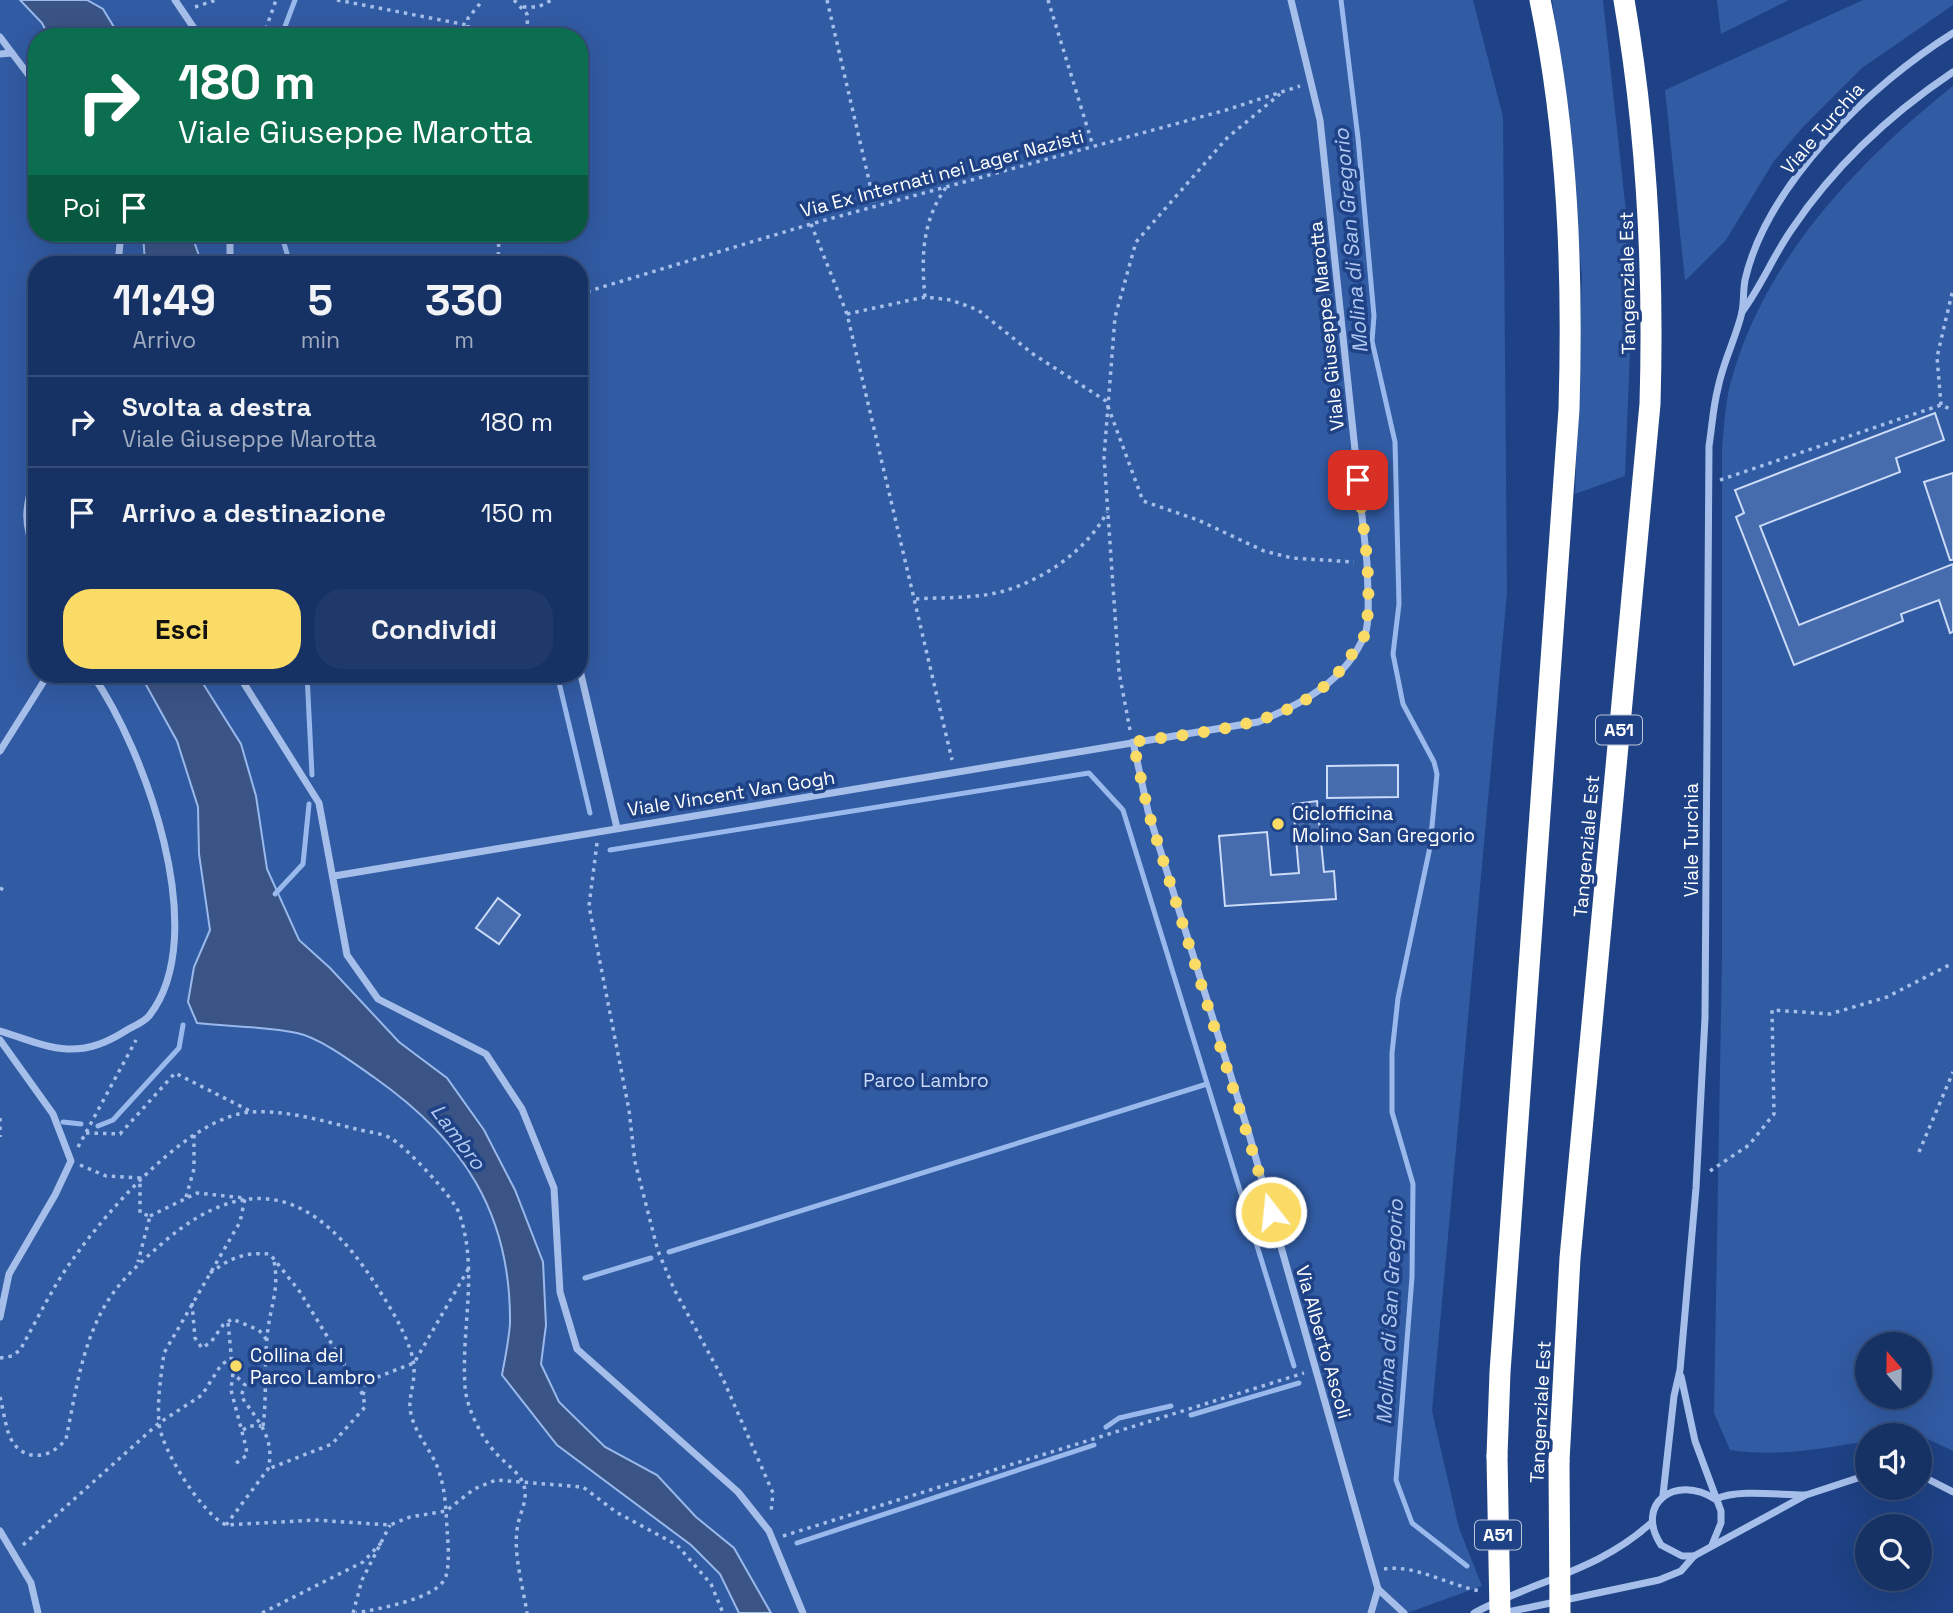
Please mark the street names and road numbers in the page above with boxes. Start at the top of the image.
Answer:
street label: Viale Turchia [1775,77,1869,180]
street label: Via Ex Internati nei Lager Nazisti [798,124,1087,223]
street label: Tangenziale Est [1614,211,1641,355]
street label: Viale Giuseppe Marotta [1303,220,1350,432]
road number: A51 [1596,716,1642,744]
street label: Viale Vincent Van Gogh [625,765,837,822]
street label: Tangenziale Est [1568,774,1605,918]
street label: Viale Turchia [1679,783,1704,897]
street label: Via Alberto Ascoli [1290,1263,1357,1422]
street label: Tangenziale Est [1524,1340,1557,1484]
road number: A51 [1475,1520,1521,1550]

